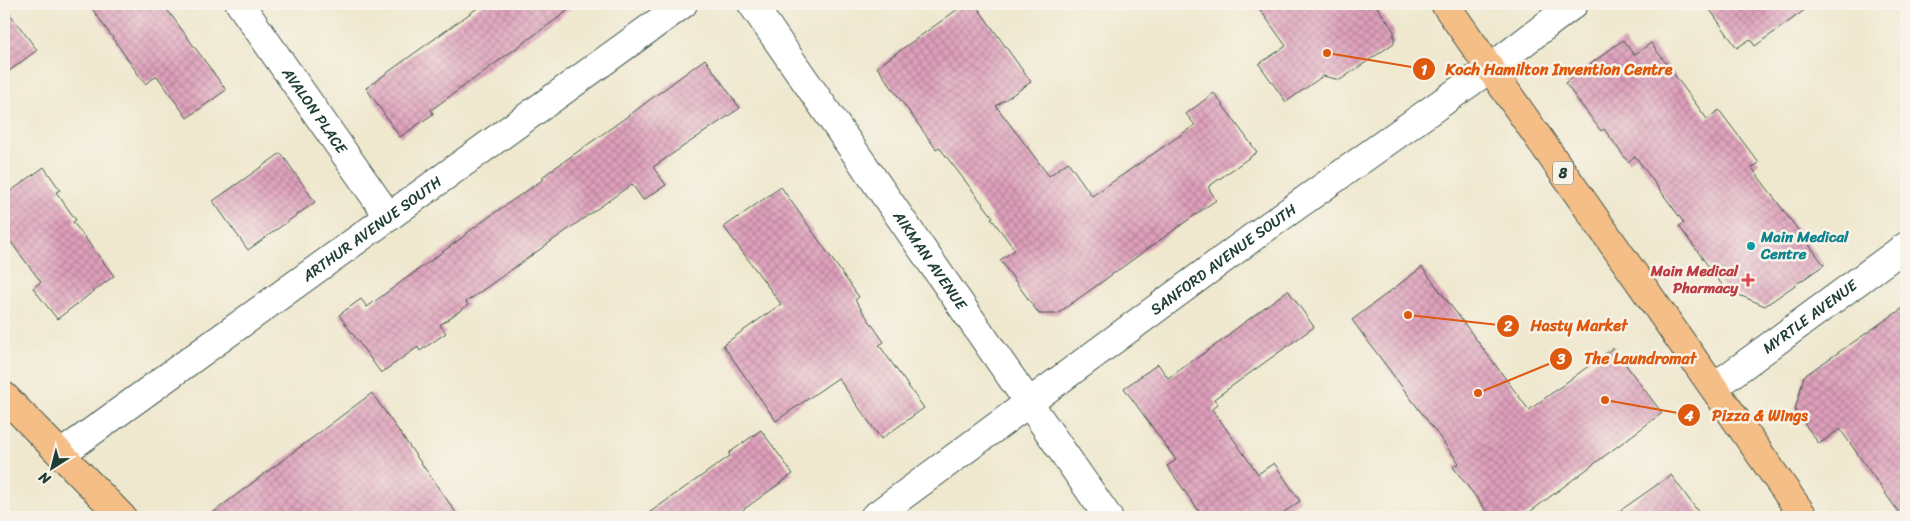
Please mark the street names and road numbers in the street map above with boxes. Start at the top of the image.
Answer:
street label: AVALON PLACE [274,61,355,161]
road number: 8 [1553,162,1573,184]
street label: ARTHUR AVENUE SOUTH [296,169,448,289]
street label: SANFORD AVENUE SOUTH [1145,197,1302,322]
street label: AIKMAN AVENUE [886,204,975,317]
street label: MYRTLE AVENUE [1757,272,1864,360]

